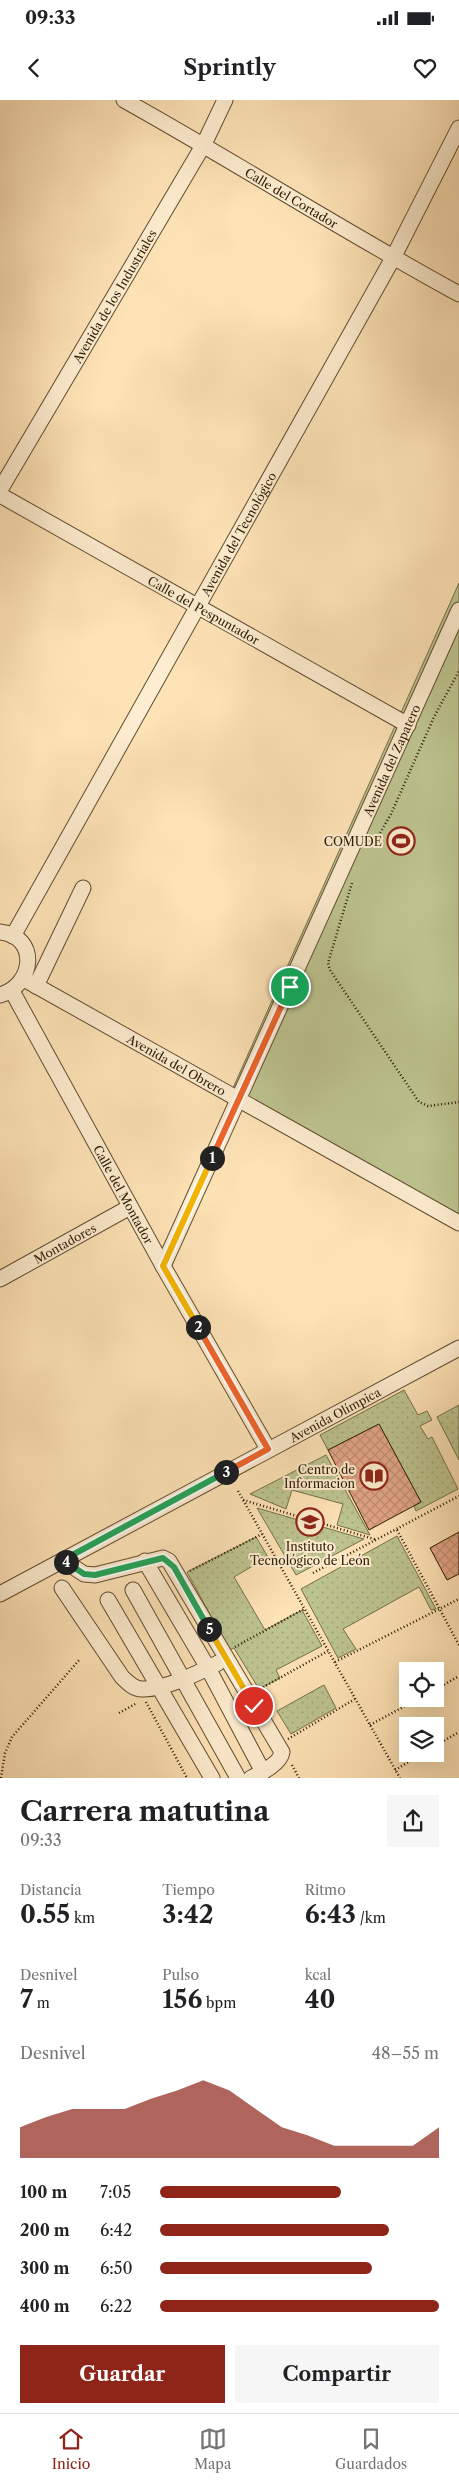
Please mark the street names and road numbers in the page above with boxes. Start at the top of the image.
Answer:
street label: Calle del Cortador [242,164,341,231]
street label: Avenida de los Industriales [69,227,159,366]
street label: Avenida del Tecnológico [197,469,279,599]
street label: Calle del Pespuntador [145,572,262,647]
street label: Avenida del Zapatero [359,702,423,819]
street label: Avenida del Obrero [124,1030,229,1098]
street label: Calle del Montador [90,1142,157,1246]
street label: Montadores [31,1220,98,1266]
street label: Avenida Olímpica [286,1384,384,1445]

